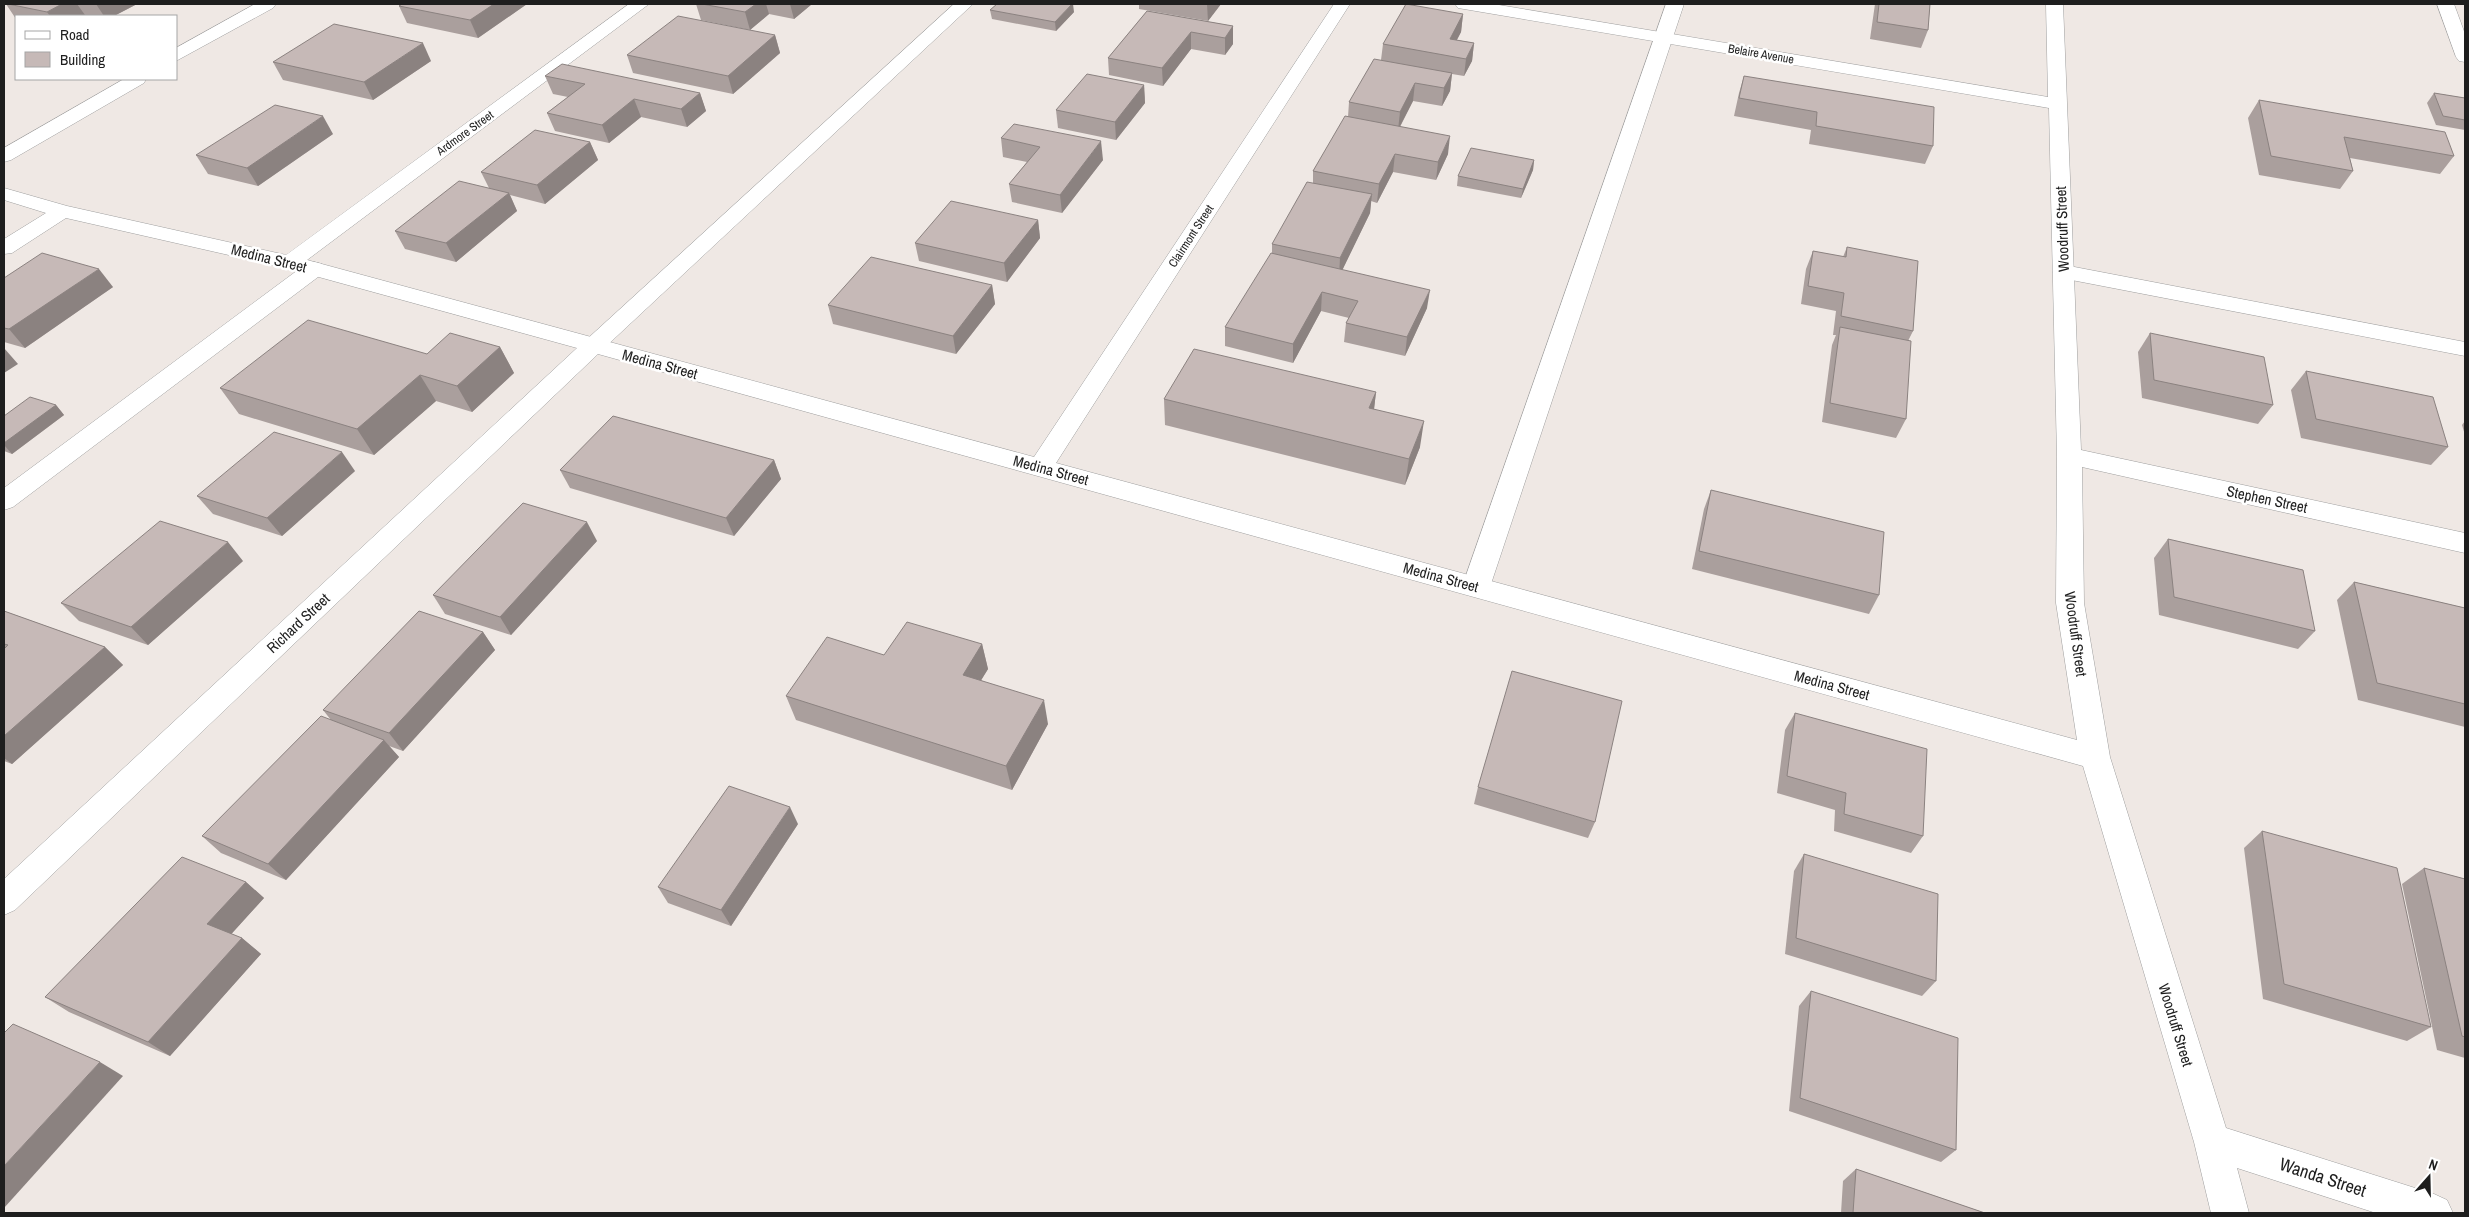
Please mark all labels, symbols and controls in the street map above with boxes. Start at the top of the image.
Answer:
legend [15,15,178,80]
text: Road [60,24,89,45]
street label: Belaire Avenue [1727,40,1795,68]
text: Building [60,49,105,70]
street label: Ardmore Street [432,107,497,160]
street label: Woodruff Street [2050,185,2074,272]
street label: Clairmont Street [1165,201,1217,270]
street label: Medina Street [229,238,310,278]
street label: Medina Street [620,344,701,384]
street label: Medina Street [1011,450,1092,490]
street label: Stephen Street [2225,480,2310,518]
street label: Medina Street [1401,557,1482,597]
street label: Richard Street [262,588,335,658]
street label: Woodruff Street [2060,590,2092,678]
street label: Medina Street [1792,665,1873,705]
street label: Woodruff Street [2153,981,2199,1070]
street label: Wanda Street [2276,1151,2370,1203]
north arrow [2404,1152,2454,1202]
text: N [2426,1155,2440,1175]

